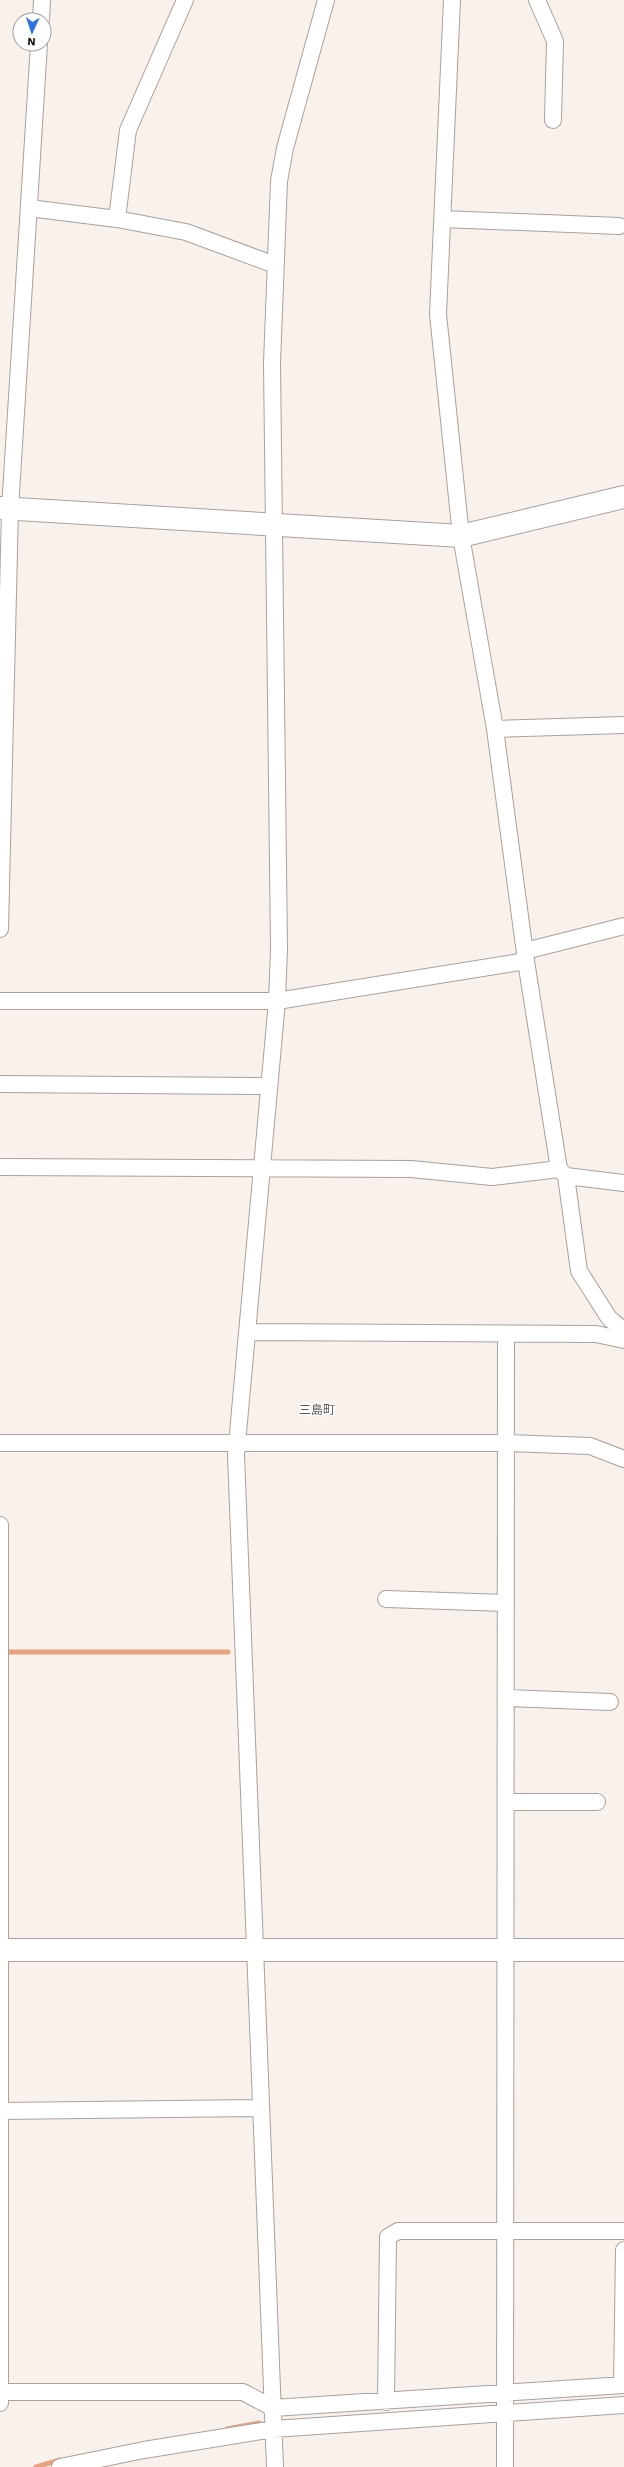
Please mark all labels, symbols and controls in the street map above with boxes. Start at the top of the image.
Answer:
north arrow [12,12,52,52]
text: N [27,35,36,48]
district label: 三島町 [299,1403,335,1417]

